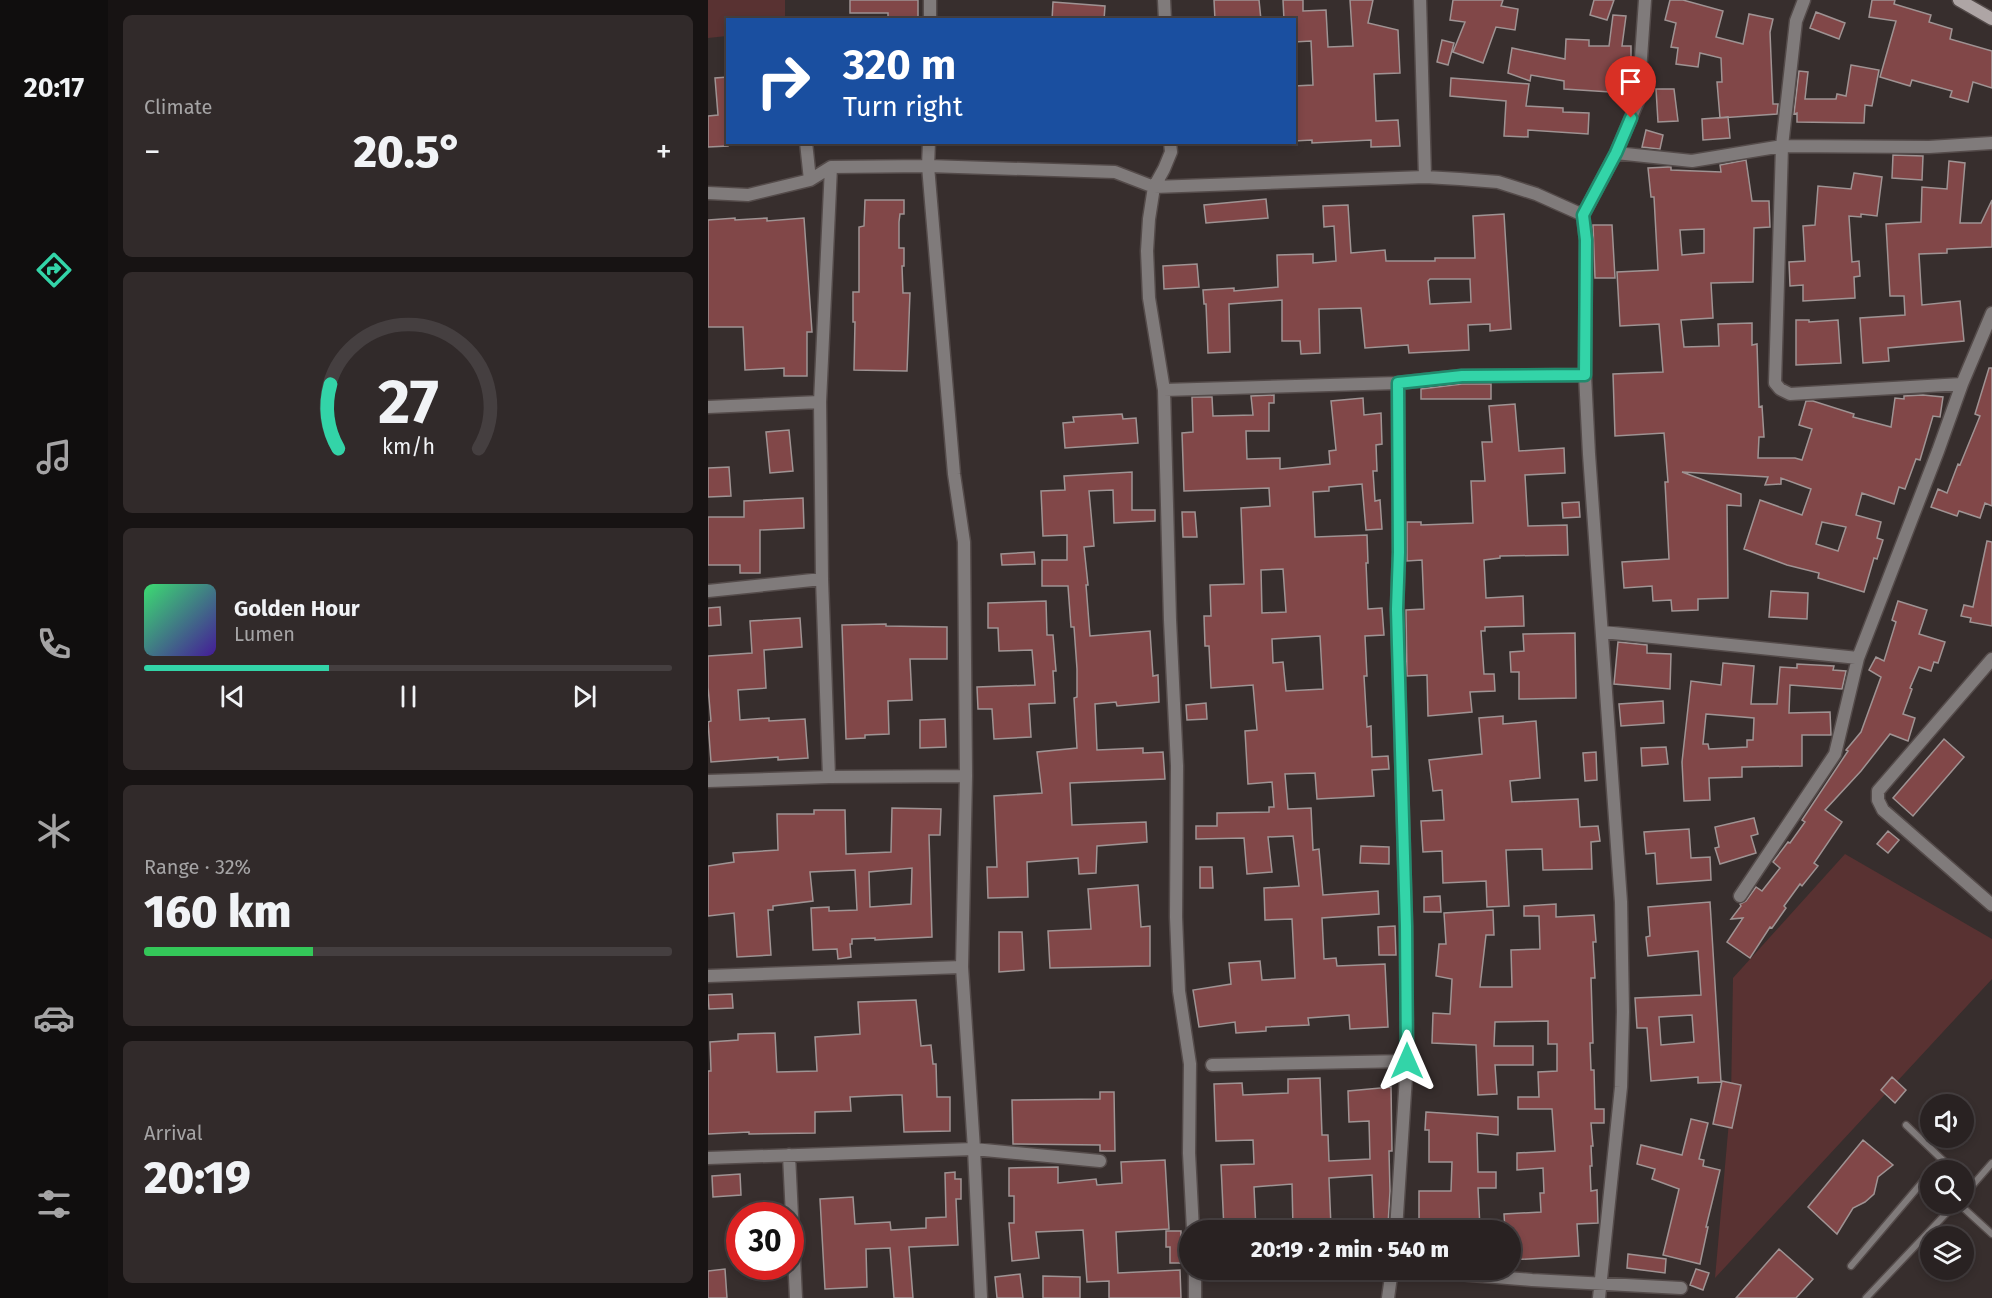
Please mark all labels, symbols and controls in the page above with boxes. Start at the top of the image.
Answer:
text: 320 m [843,40,956,90]
icon: right [744,42,822,120]
pin [1605,56,1656,118]
icon: arrive [1614,65,1647,98]
text: 20:17 [24,72,84,104]
text: Turn right [843,91,963,123]
text: Climate [144,95,212,119]
text: 20.5° [353,125,463,179]
text: − [144,132,161,172]
text: + [656,132,672,172]
icon: directions [33,249,75,291]
text: 27 [378,366,438,441]
text: km/h [381,435,435,461]
icon: music [33,436,75,478]
text: Golden Hour [234,595,360,622]
text: Lumen [234,622,295,646]
icon: phone [33,623,75,665]
icon: previous [216,680,249,713]
icon: pause [392,680,425,713]
icon: next [568,680,601,713]
icon: climate [33,810,75,852]
text: Range · 32% [144,855,251,879]
text: 160 km [144,885,291,939]
icon: car [33,997,75,1039]
position arrow [1375,1029,1439,1093]
map controls [1920,1094,1974,1280]
button: sound [1920,1094,1974,1148]
text: Arrival [144,1121,203,1145]
text: 20:19 [144,1151,251,1205]
button: search [1920,1160,1974,1214]
icon: filters [33,1183,75,1225]
speed limit sign: 30 [726,1202,804,1280]
button: layers [1920,1226,1974,1280]
text: 20:19 · 2 min · 540 m [1251,1236,1449,1263]

